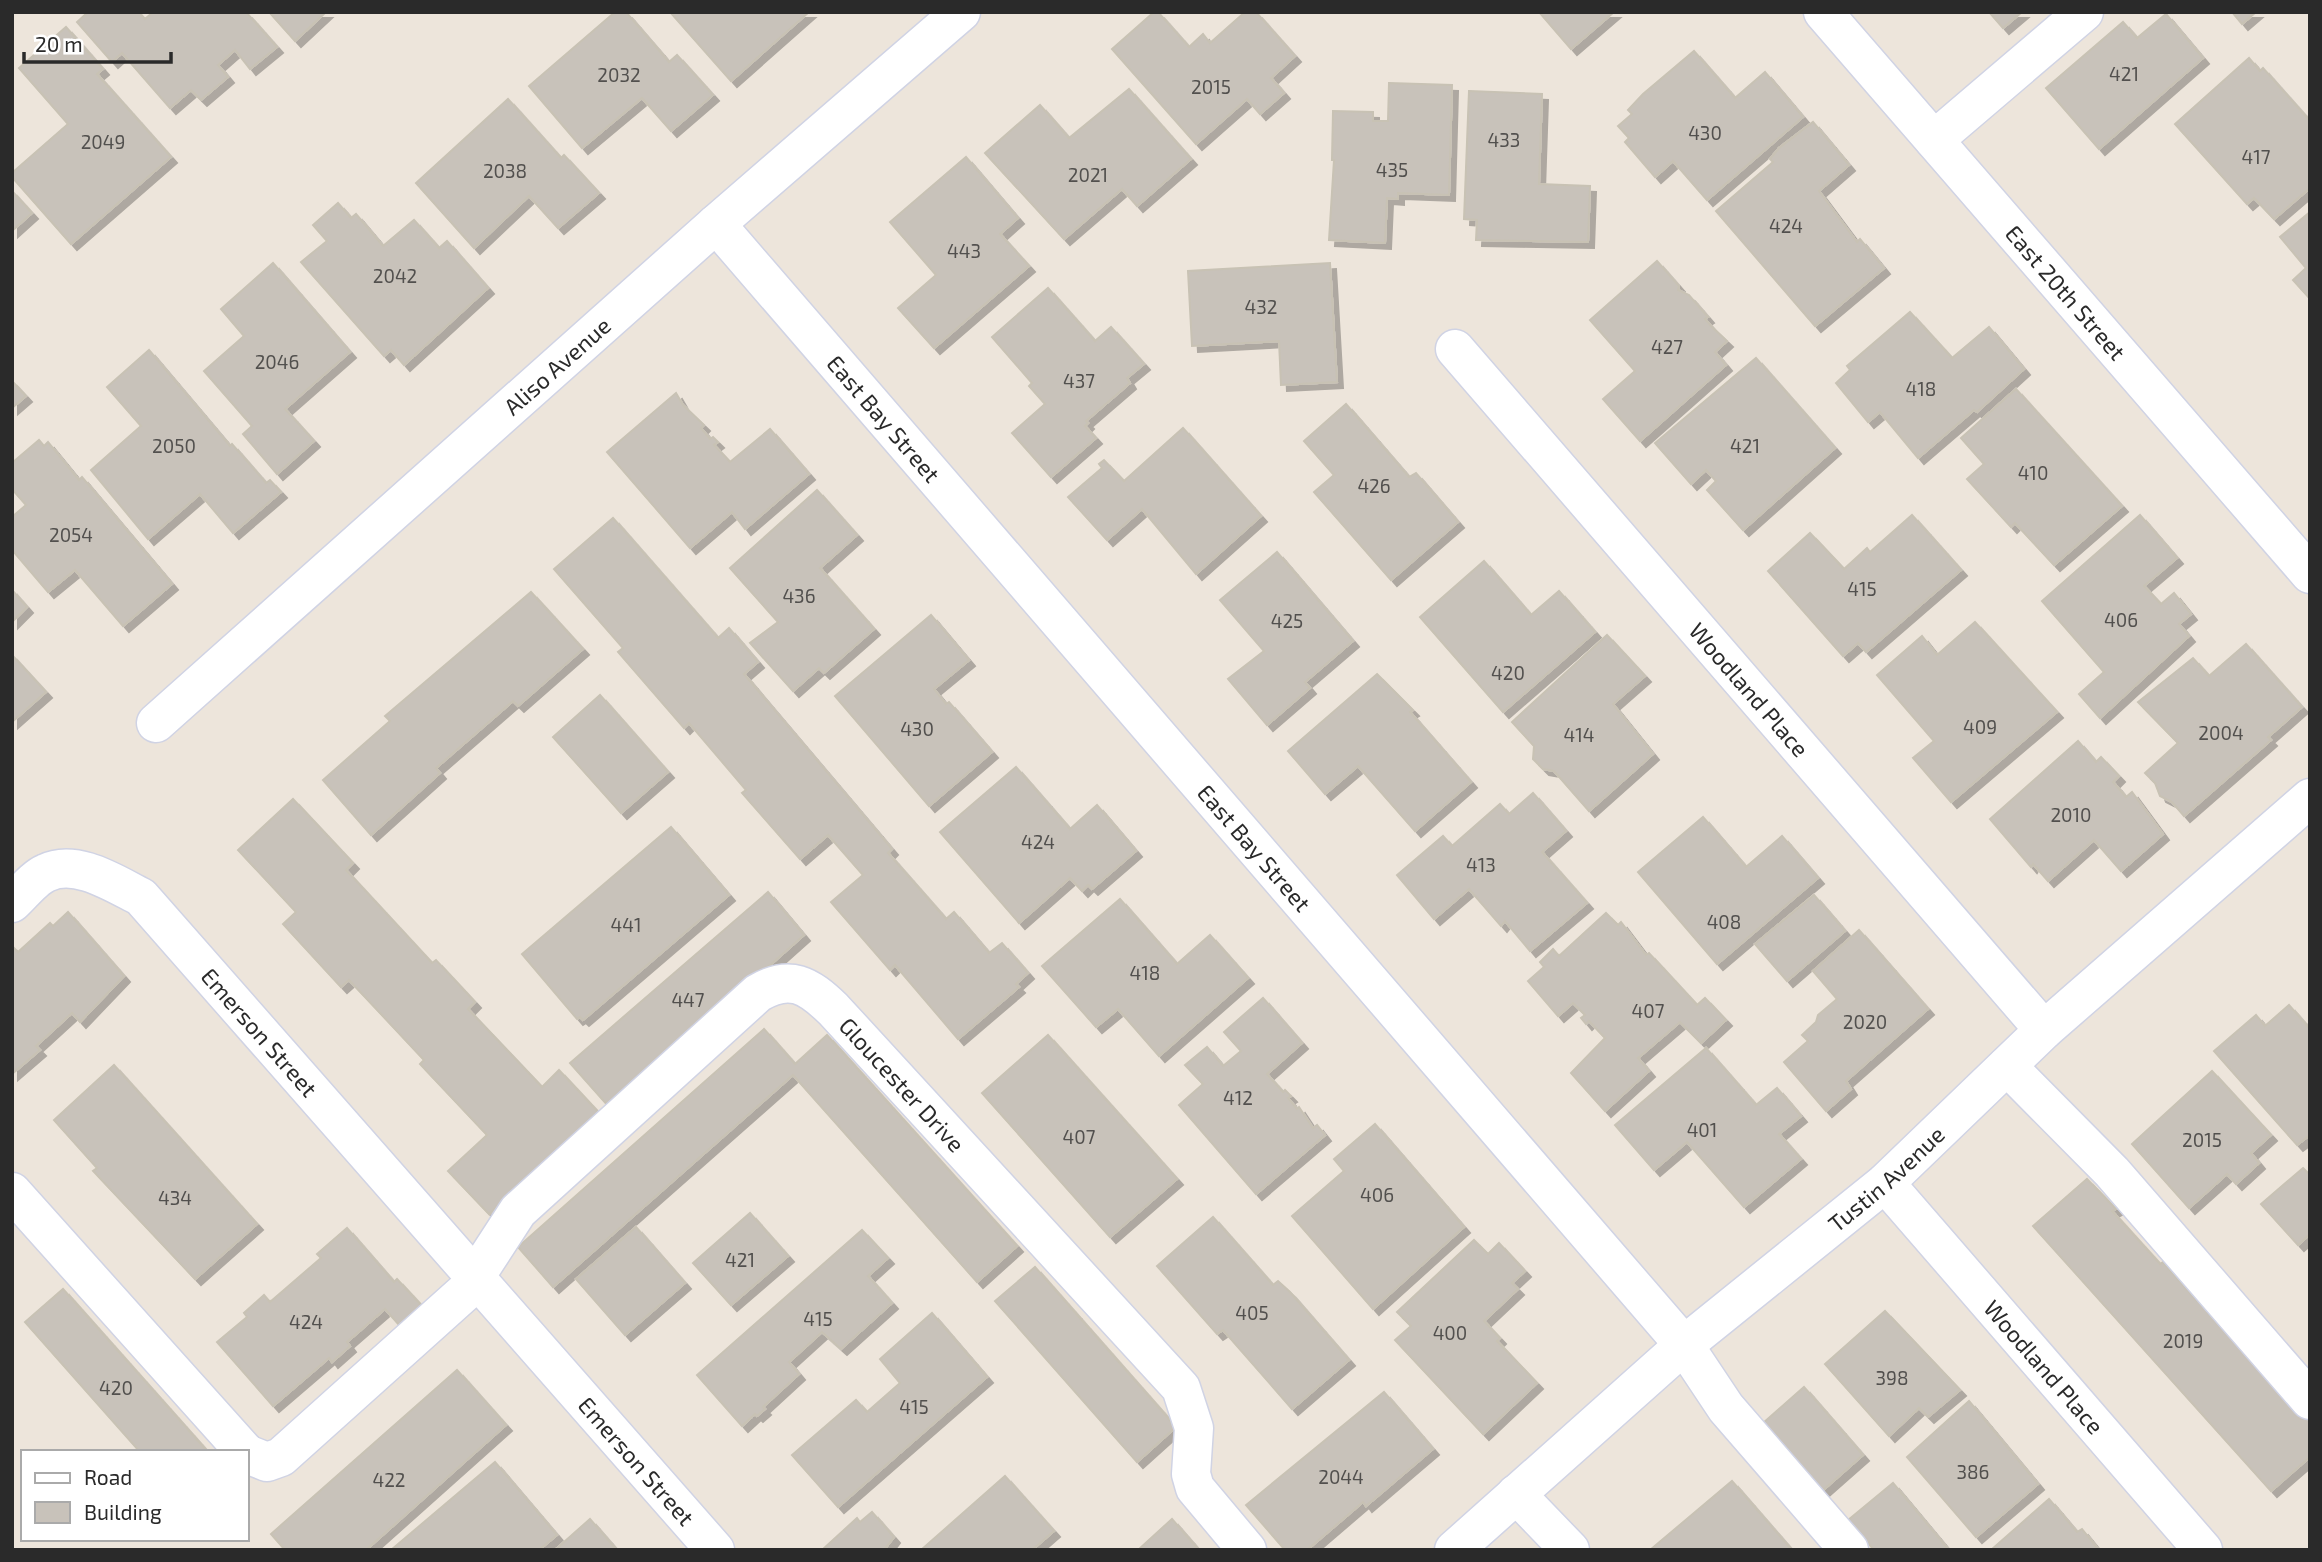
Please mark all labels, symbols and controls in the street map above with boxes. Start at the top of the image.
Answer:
scale bar [24,21,172,65]
text: 20 m [35,31,83,56]
house number: 421 [2109,62,2139,85]
house number: 2032 [597,63,641,86]
house number: 2015 [1191,75,1231,98]
house number: 430 [1688,121,1722,144]
house number: 433 [1488,128,1520,151]
house number: 2049 [81,130,125,153]
house number: 417 [2242,145,2271,168]
house number: 435 [1376,158,1408,181]
house number: 2038 [483,159,527,182]
house number: 2021 [1068,163,1108,186]
house number: 424 [1769,214,1803,237]
street label: East 20th Street [2000,219,2132,366]
house number: 443 [947,239,981,262]
house number: 2042 [373,264,417,287]
house number: 432 [1245,295,1277,318]
street label: Aliso Avenue [498,311,616,421]
house number: 427 [1651,335,1683,358]
street label: East Bay Street [821,349,947,488]
house number: 2046 [255,350,299,373]
house number: 437 [1063,369,1095,392]
house number: 418 [1906,377,1936,400]
house number: 2050 [152,434,196,457]
house number: 421 [1730,434,1760,457]
house number: 410 [2018,461,2048,484]
house number: 426 [1357,474,1391,497]
house number: 2054 [49,523,93,546]
house number: 415 [1847,577,1877,600]
house number: 436 [782,584,816,607]
house number: 406 [2104,608,2138,631]
house number: 425 [1271,609,1303,632]
street label: Woodland Place [1684,617,1815,762]
house number: 420 [1491,661,1525,684]
house number: 409 [1963,715,1997,738]
house number: 430 [900,717,934,740]
house number: 2004 [2198,721,2244,744]
house number: 414 [1564,723,1594,746]
street label: East Bay Street [1192,778,1317,917]
house number: 2010 [2050,803,2092,826]
house number: 424 [1021,830,1055,853]
house number: 413 [1466,853,1496,876]
house number: 408 [1707,910,1741,933]
house number: 441 [611,913,641,936]
house number: 418 [1130,961,1160,984]
street label: Emerson Street [196,962,324,1102]
house number: 447 [671,988,705,1011]
house number: 407 [1632,999,1665,1022]
house number: 2020 [1843,1010,1887,1033]
street label: Gloucester Drive [834,1012,971,1157]
house number: 412 [1223,1086,1253,1109]
house number: 401 [1687,1118,1717,1141]
street label: Tustin Avenue [1822,1120,1950,1237]
house number: 407 [1063,1125,1096,1148]
house number: 2015 [2182,1128,2222,1151]
house number: 406 [1360,1183,1394,1206]
house number: 434 [158,1186,192,1209]
house number: 421 [725,1248,755,1271]
street label: Woodland Place [1978,1294,2110,1439]
house number: 405 [1235,1301,1269,1324]
house number: 415 [803,1307,833,1330]
house number: 424 [289,1310,323,1333]
house number: 400 [1433,1321,1467,1344]
house number: 2019 [2163,1329,2203,1352]
house number: 398 [1876,1366,1908,1389]
house number: 420 [99,1376,133,1399]
street label: Emerson Street [573,1391,701,1531]
house number: 415 [899,1395,929,1418]
legend [21,1450,248,1541]
house number: 386 [1957,1460,1989,1483]
text: Road [84,1464,132,1489]
house number: 2044 [1318,1465,1364,1488]
house number: 422 [372,1468,406,1491]
text: Building [84,1499,162,1524]

